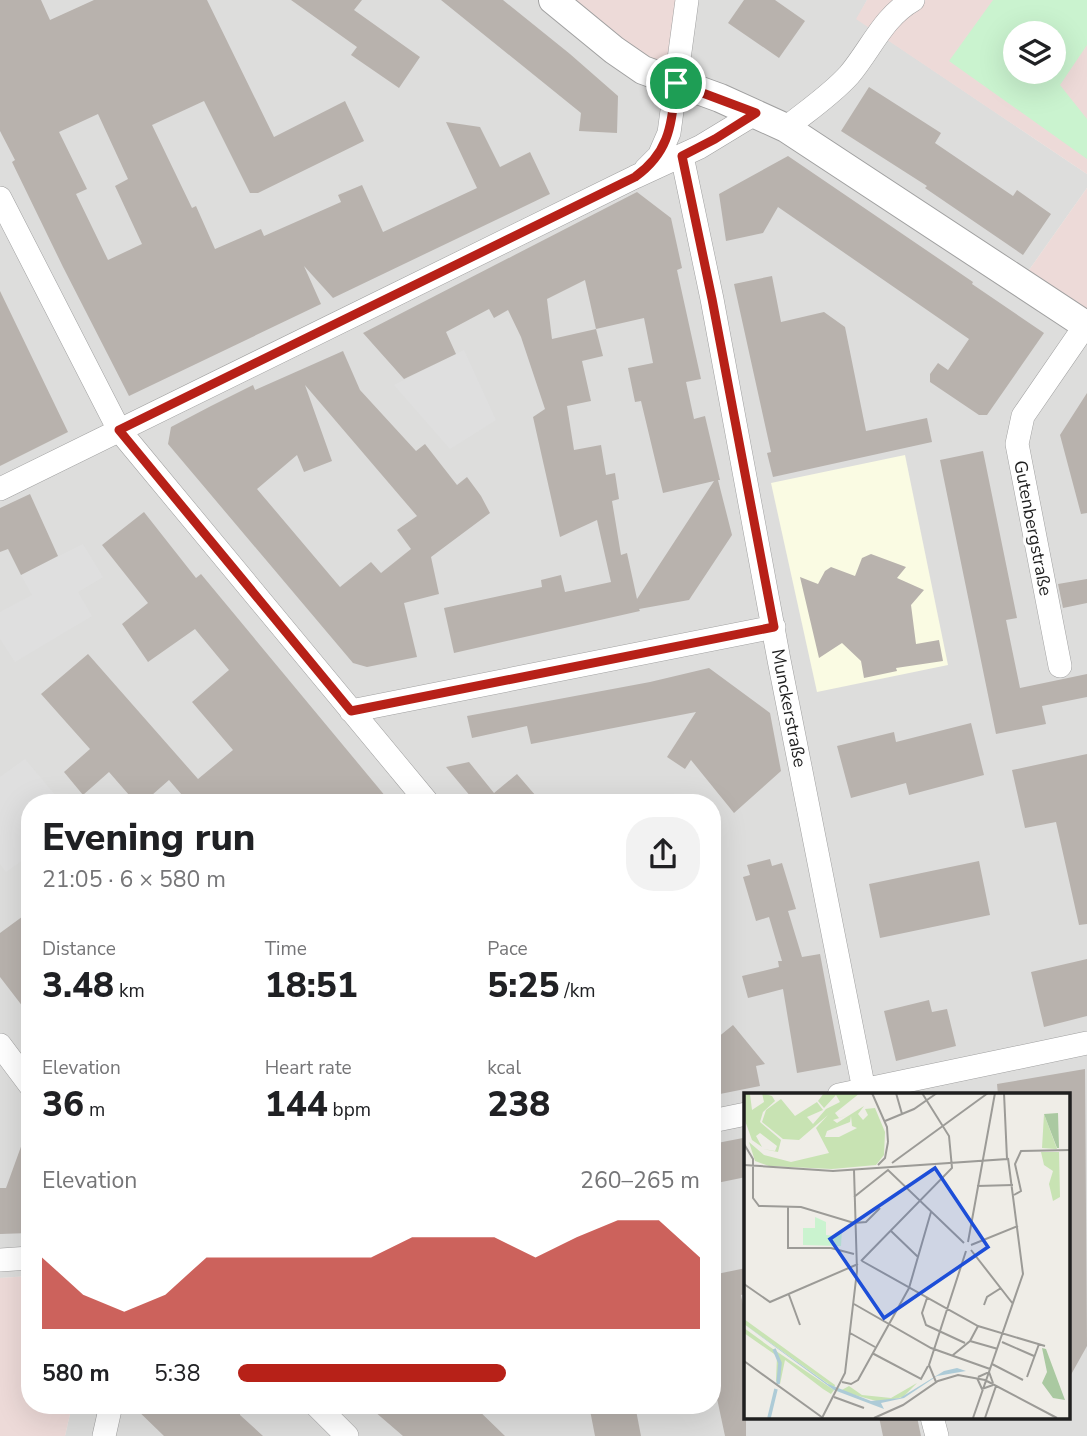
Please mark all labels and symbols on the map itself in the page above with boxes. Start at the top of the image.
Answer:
pin [646,53,706,113]
street label: Gutenbergstraße [1008,458,1058,598]
street label: Munckerstraße [766,647,812,769]
inset map [744,1093,1070,1418]

